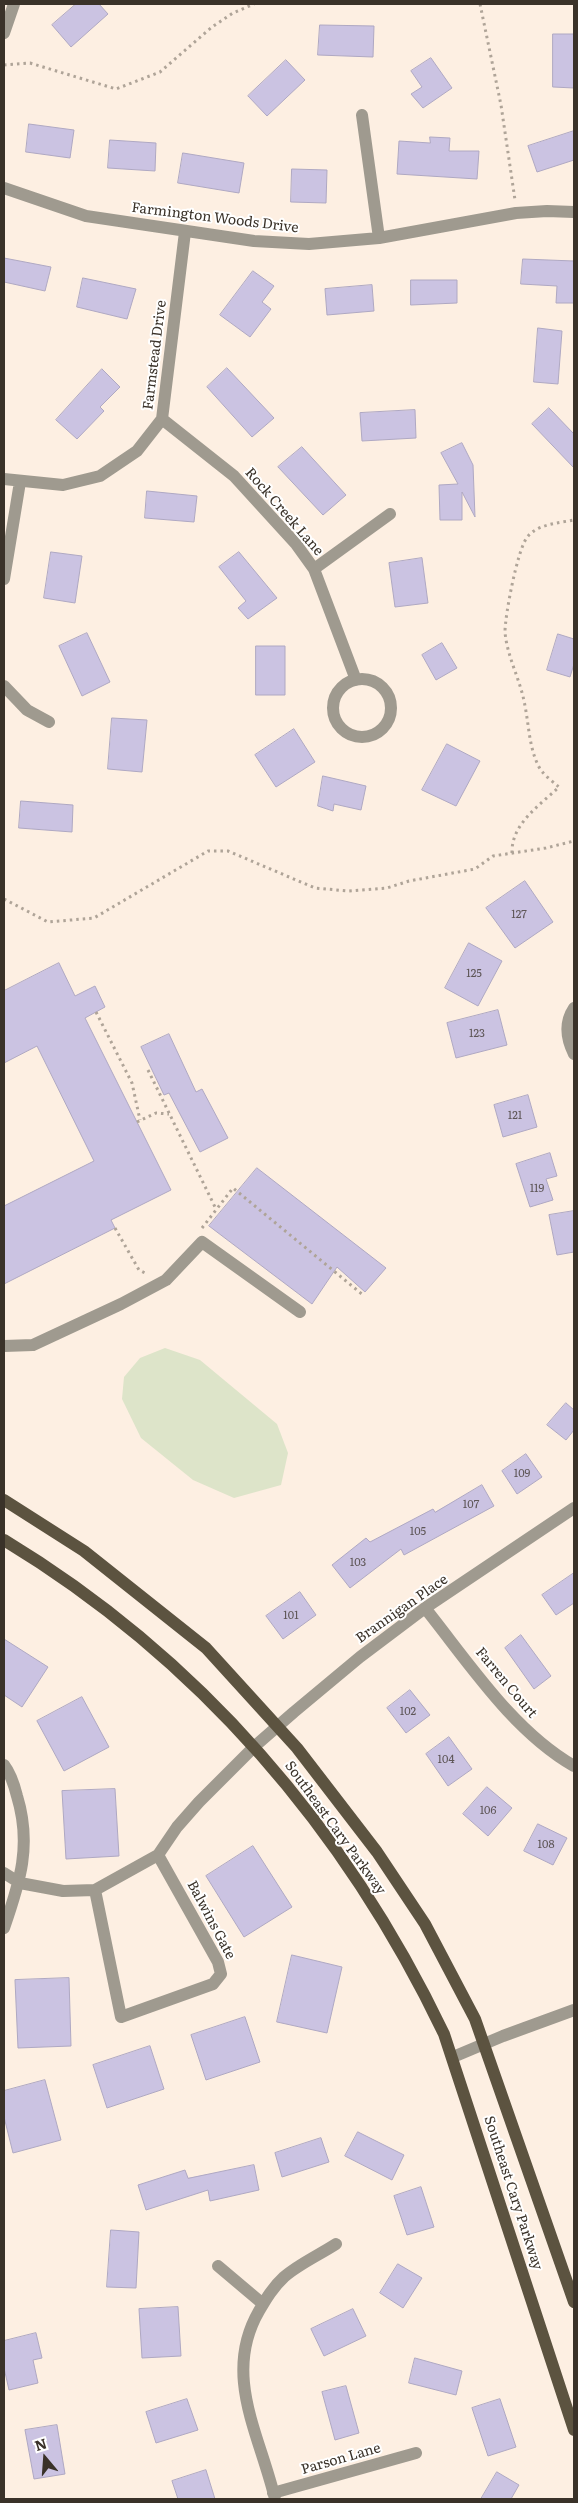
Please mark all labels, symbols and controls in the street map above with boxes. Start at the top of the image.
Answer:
street label: Farmington Woods Drive [131,199,299,237]
street label: Farmstead Drive [140,299,170,411]
street label: Rock Creek Lane [241,465,327,559]
house number: 127 [511,908,527,922]
house number: 125 [466,967,482,981]
house number: 123 [469,1027,485,1041]
house number: 121 [508,1109,522,1123]
house number: 119 [530,1182,544,1196]
house number: 109 [514,1467,530,1481]
house number: 107 [463,1498,479,1512]
house number: 105 [410,1525,426,1539]
house number: 103 [350,1556,366,1570]
street label: Brannigan Place [353,1571,451,1647]
house number: 101 [283,1609,299,1623]
street label: Farren Court [472,1644,540,1722]
house number: 102 [400,1705,416,1719]
house number: 104 [438,1753,454,1767]
street label: Southeast Cary Parkway [281,1758,389,1898]
house number: 106 [480,1804,496,1818]
house number: 108 [538,1838,554,1852]
street label: Balwins Gate [183,1878,239,1962]
street label: Southeast Cary Parkway [480,2114,546,2272]
text: N [32,2432,49,2455]
north arrow [20,2433,70,2483]
street label: Parson Lane [299,2440,383,2478]

